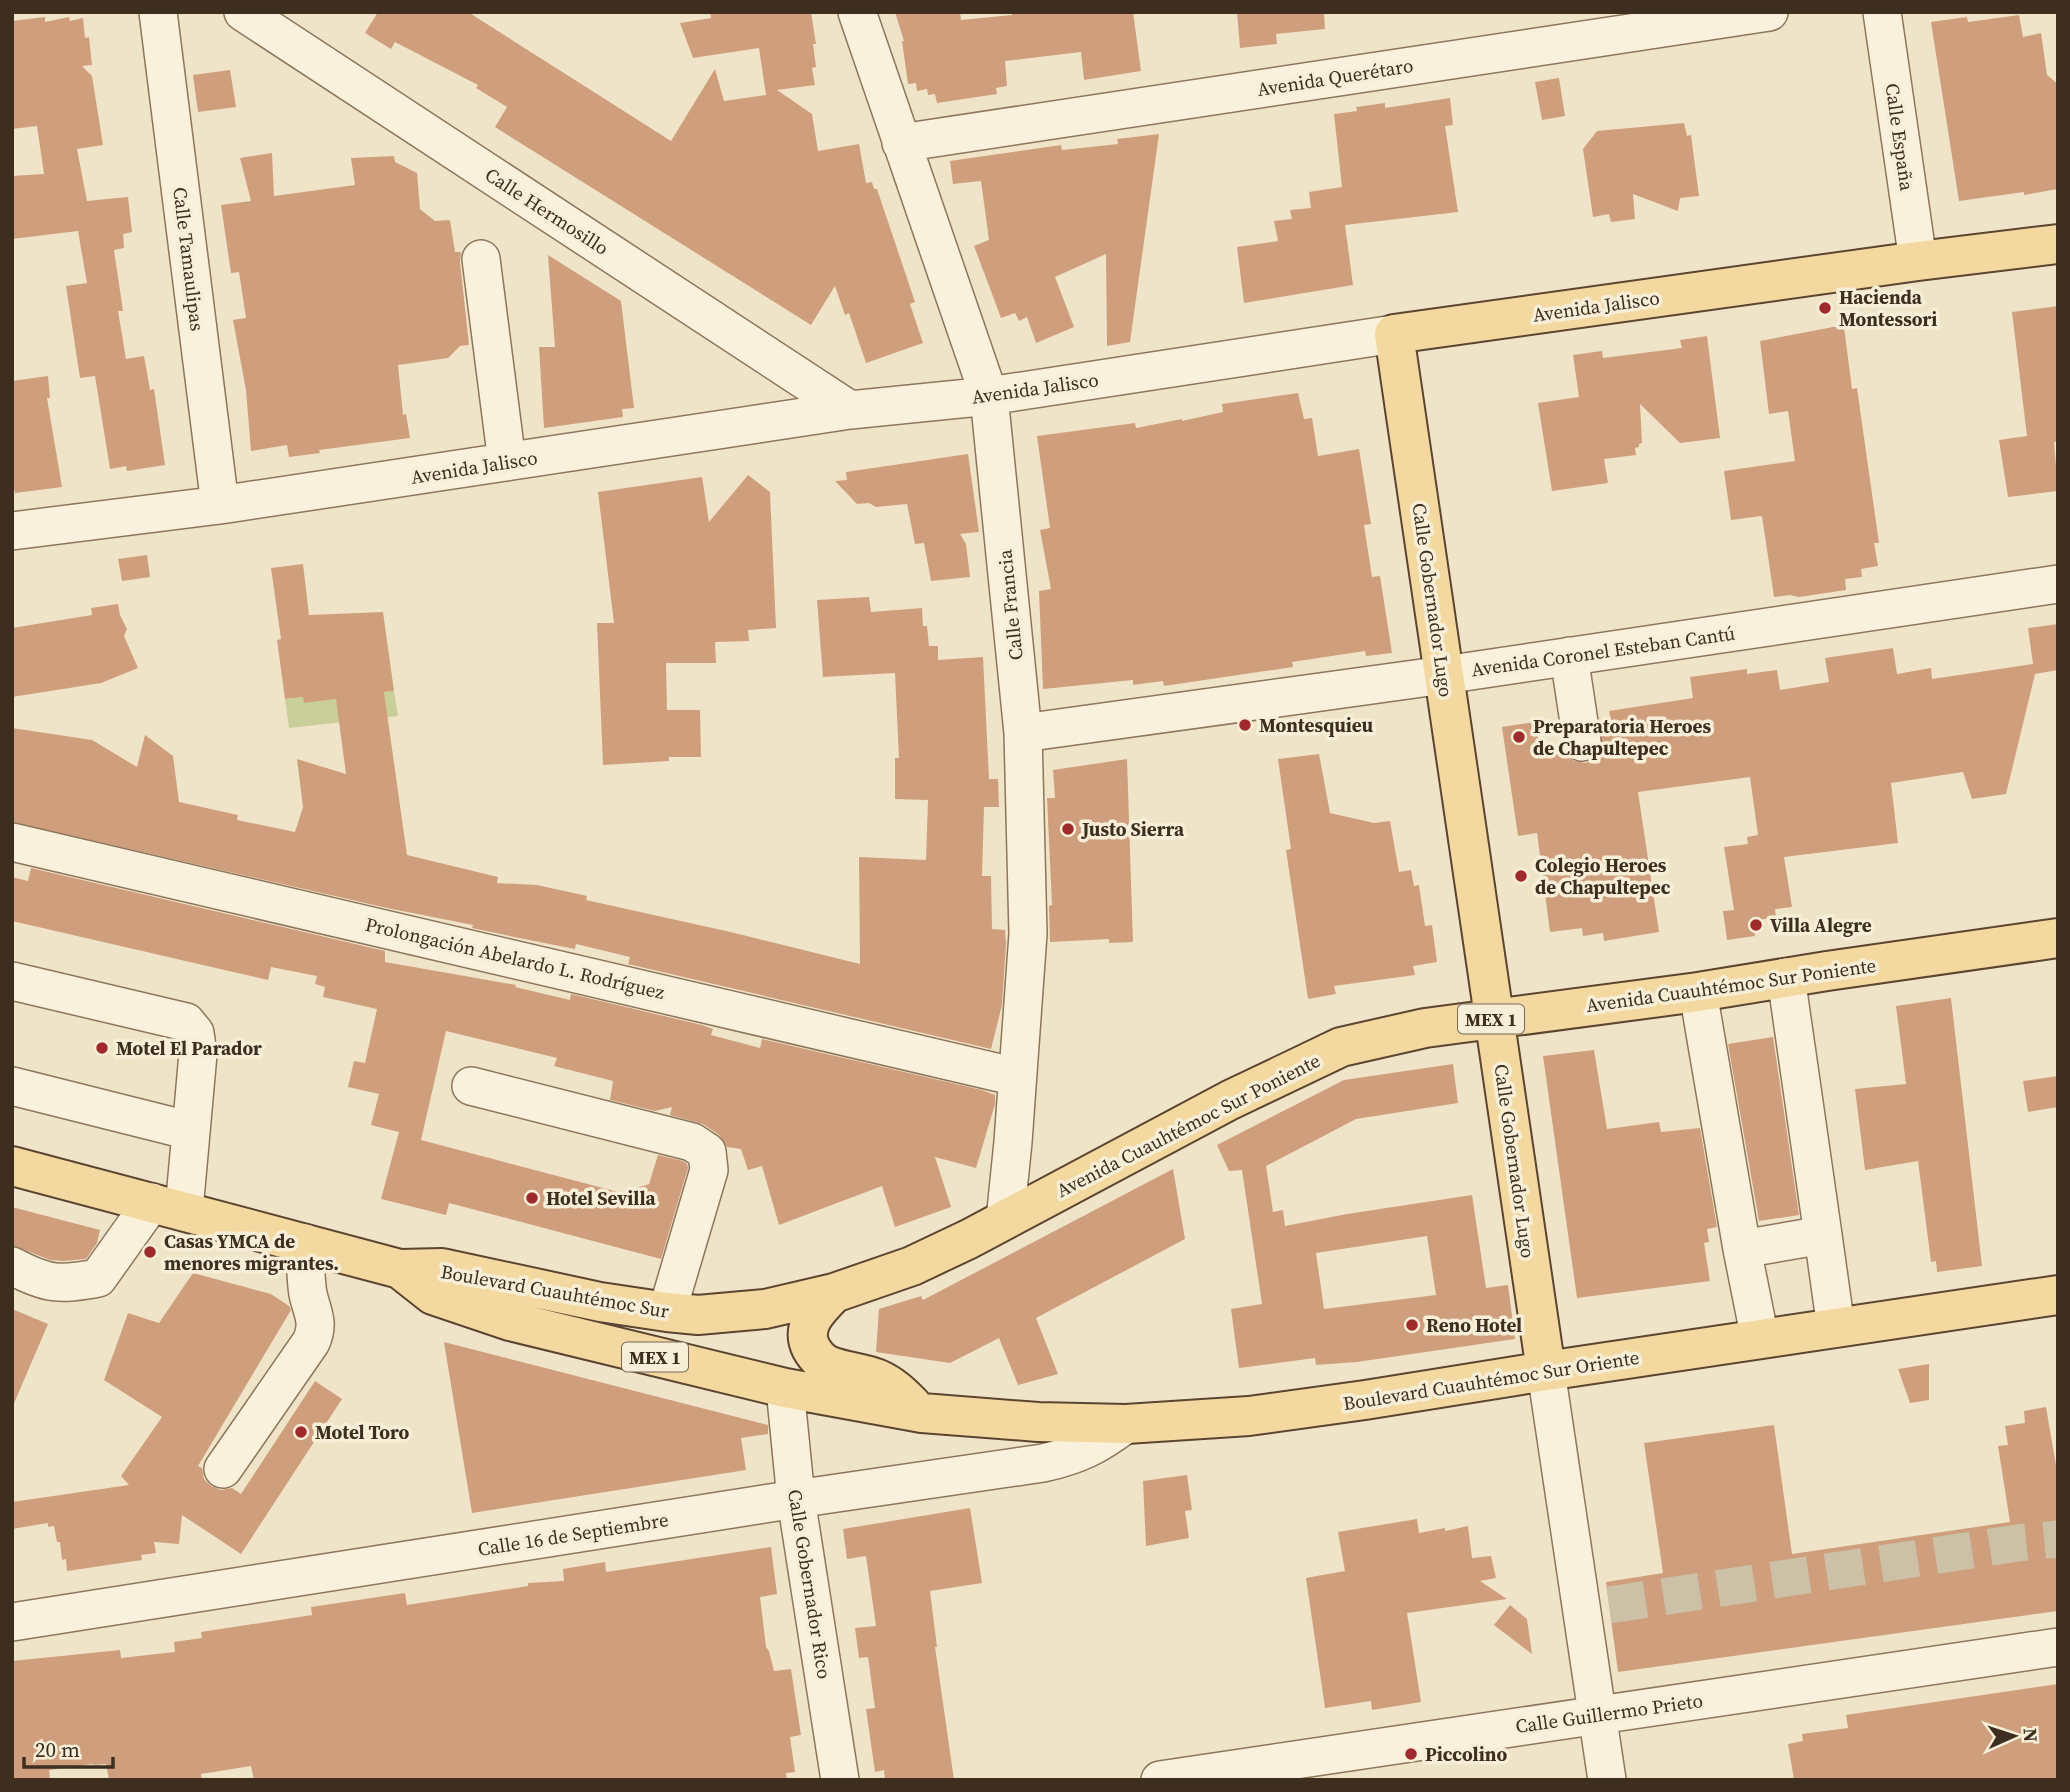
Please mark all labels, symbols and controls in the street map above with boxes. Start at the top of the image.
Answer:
street label: Avenida Querétaro [1255,52,1415,102]
street label: Calle España [1880,81,1920,193]
street label: Calle Hermosillo [480,161,614,261]
street label: Calle Tamaulipas [167,185,211,333]
street label: Avenida Jalisco [1531,284,1661,328]
place label: Hacienda Montessori [1839,284,1937,332]
marker: Hacienda Montessori [1817,300,1833,316]
street label: Avenida Jalisco [970,366,1100,410]
street label: Avenida Jalisco [409,444,539,490]
street label: Calle Gobernador Lugo [1407,501,1459,699]
street label: Calle Francia [991,548,1029,662]
street label: Avenida Coronel Esteban Cantú [1469,620,1737,682]
place label: Montesquieu [1259,712,1374,738]
place label: Preparatoria Heroes de Chapultepec [1533,713,1711,761]
marker: Montesquieu [1237,717,1253,733]
marker: Preparatoria Heroes de Chapultepec [1511,729,1527,745]
place label: Justo Sierra [1081,816,1185,842]
marker: Justo Sierra [1060,821,1076,837]
place label: Colegio Heroes de Chapultepec [1535,852,1671,900]
marker: Colegio Heroes de Chapultepec [1513,868,1529,884]
street label: Prolongación Abelardo L. Rodríguez [363,911,668,1005]
place label: Villa Alegre [1770,912,1872,938]
marker: Villa Alegre [1748,917,1764,933]
street label: Avenida Cuauhtémoc Sur Poniente [1584,952,1878,1018]
road number: MEX 1 [1458,1004,1524,1034]
place label: Motel El Parador [116,1035,262,1061]
marker: Motel El Parador [94,1040,110,1056]
street label: Avenida Cuauhtémoc Sur Poniente [1052,1047,1324,1203]
street label: Calle Gobernador Lugo [1489,1062,1541,1260]
place label: Hotel Sevilla [546,1185,656,1211]
marker: Hotel Sevilla [524,1190,540,1206]
place label: Casas YMCA de menores migrantes. [164,1228,339,1276]
marker: Casas YMCA de menores migrantes. [142,1244,158,1260]
street label: Boulevard Cuauhtémoc Sur [439,1258,671,1324]
place label: Reno Hotel [1426,1312,1522,1338]
marker: Reno Hotel [1404,1317,1420,1333]
road number: MEX 1 [622,1342,688,1372]
street label: Boulevard Cuauhtémoc Sur Oriente [1341,1344,1641,1416]
place label: Motel Toro [315,1419,409,1445]
marker: Motel Toro [293,1424,309,1440]
street label: Calle Gobernador Rico [782,1487,838,1681]
street label: Calle 16 de Septiembre [476,1506,670,1562]
street label: Calle Guillermo Prieto [1514,1687,1704,1739]
north arrow [1979,1701,2049,1771]
scale bar [24,1726,114,1770]
text: N [2018,1728,2044,1743]
text: 20 m [35,1735,80,1764]
place label: Piccolino [1425,1741,1507,1767]
marker: Piccolino [1403,1746,1419,1762]

